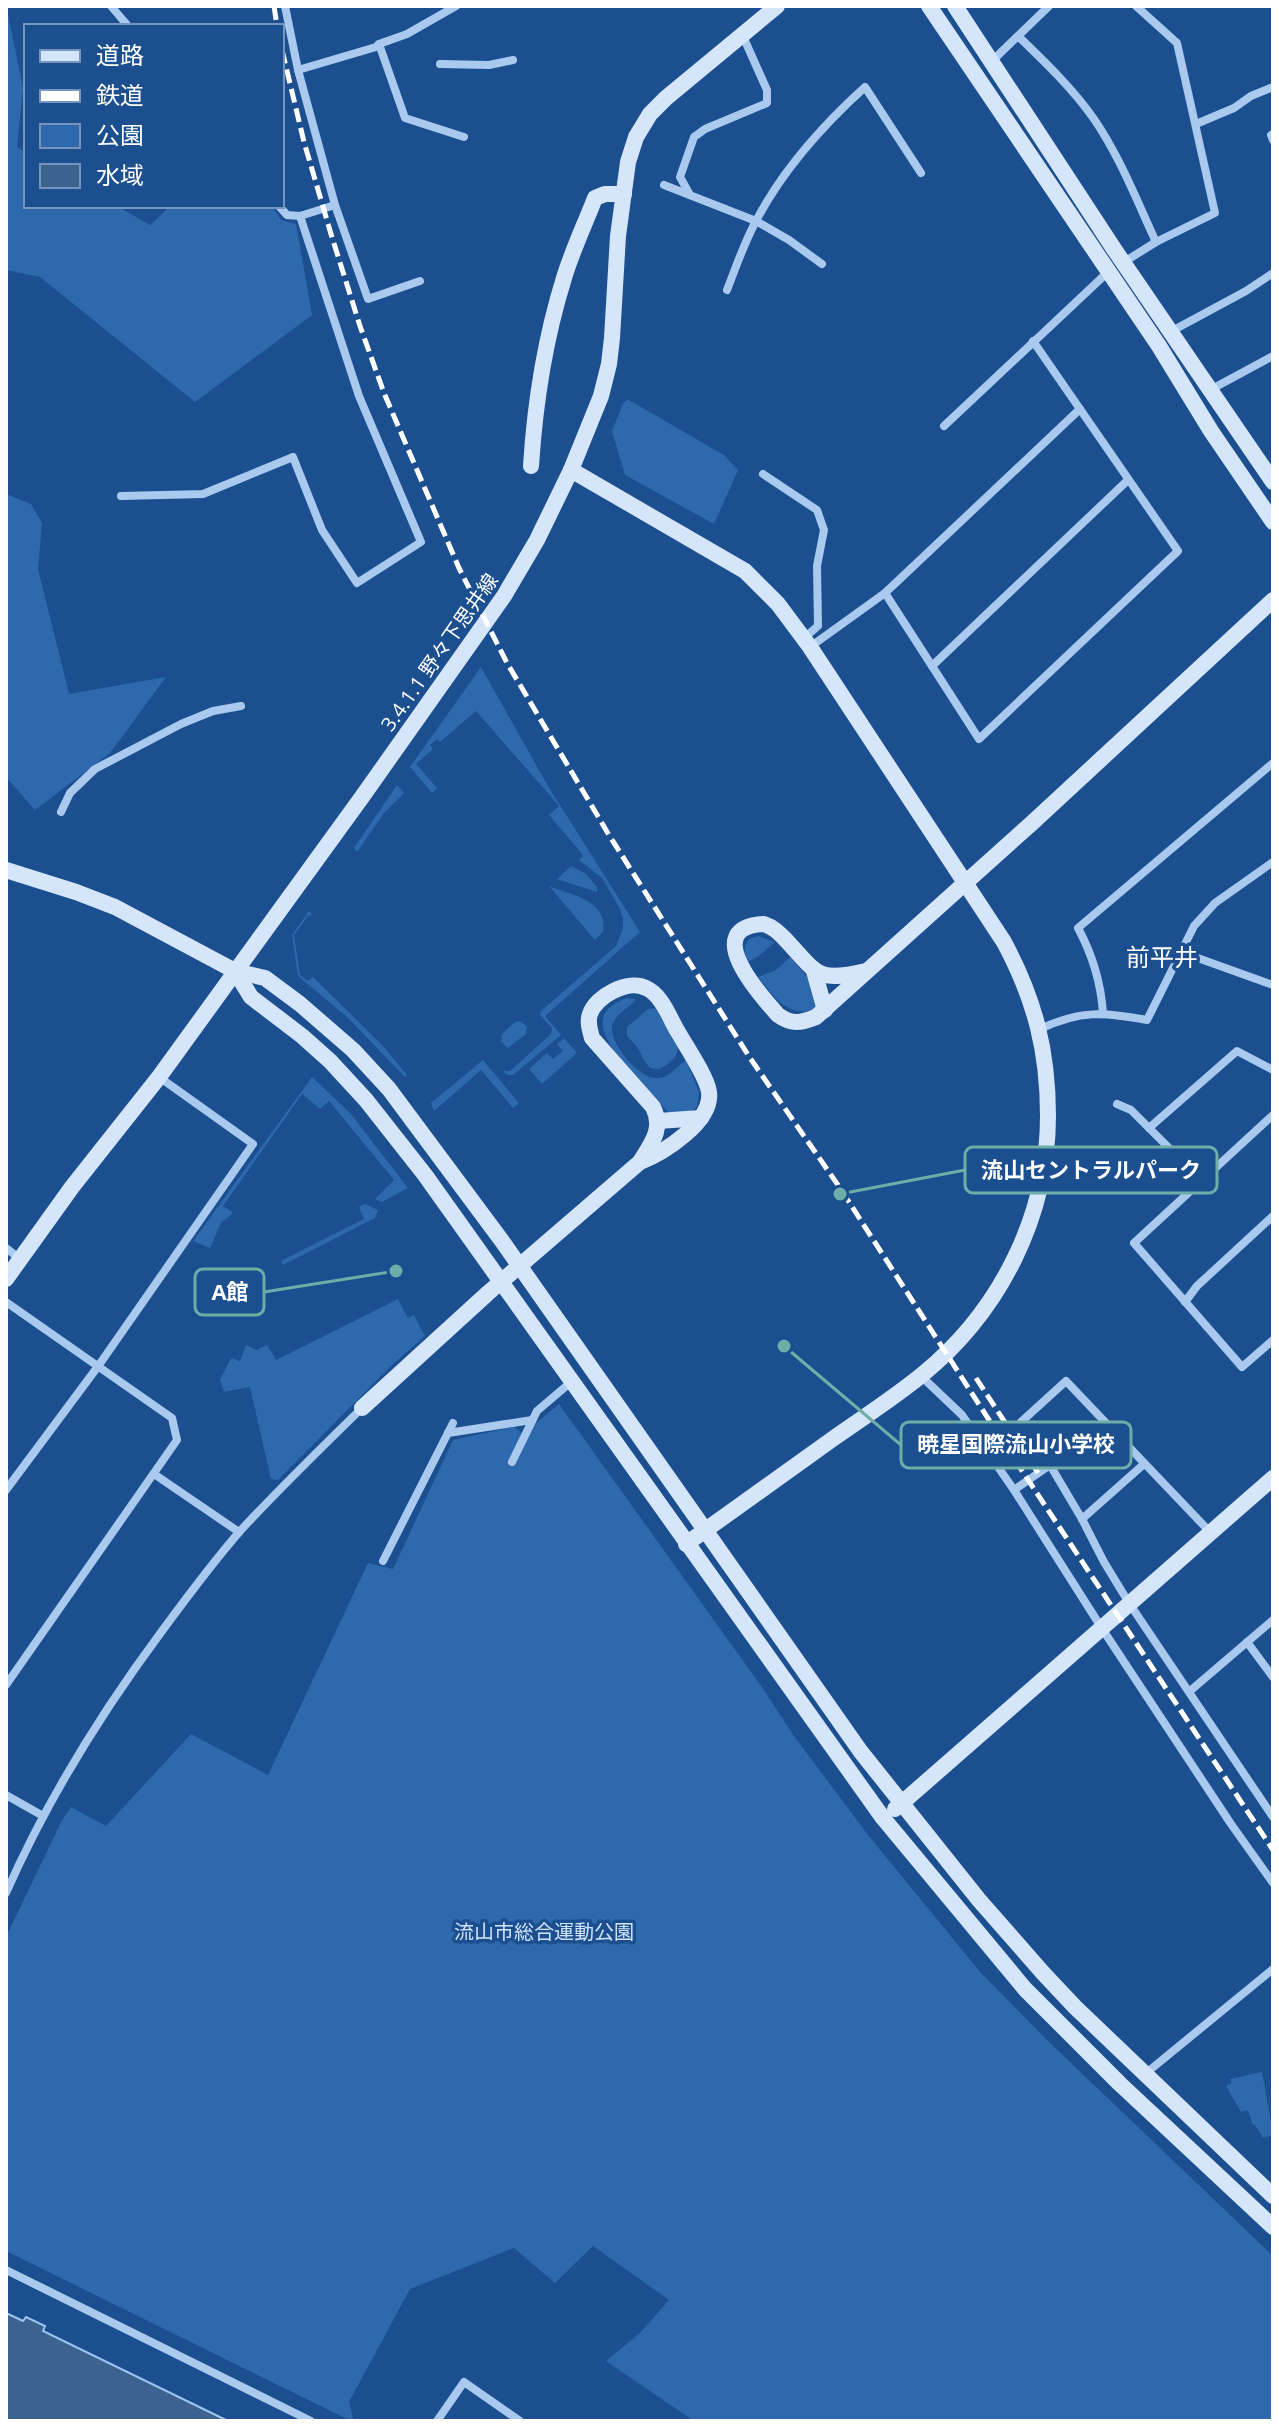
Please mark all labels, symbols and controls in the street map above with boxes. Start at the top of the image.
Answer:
legend [24,24,284,208]
text: 道路 [96,38,144,71]
text: 鉄道 [96,78,144,111]
text: 公園 [96,118,144,151]
text: 水域 [96,158,144,191]
street label: 3.4.1.1 野々下思井線 [374,568,504,736]
district label: 前平井 [1126,940,1198,973]
callout: 流山セントラルパーク [965,1147,1217,1193]
text: 流山セントラルパーク [981,1154,1201,1184]
callout: A館 [195,1269,264,1315]
text: A館 [211,1276,249,1306]
callout: 暁星国際流山小学校 [901,1422,1131,1468]
text: 暁星国際流山小学校 [917,1428,1115,1458]
park label: 流山市総合運動公園 [454,1918,634,1945]

